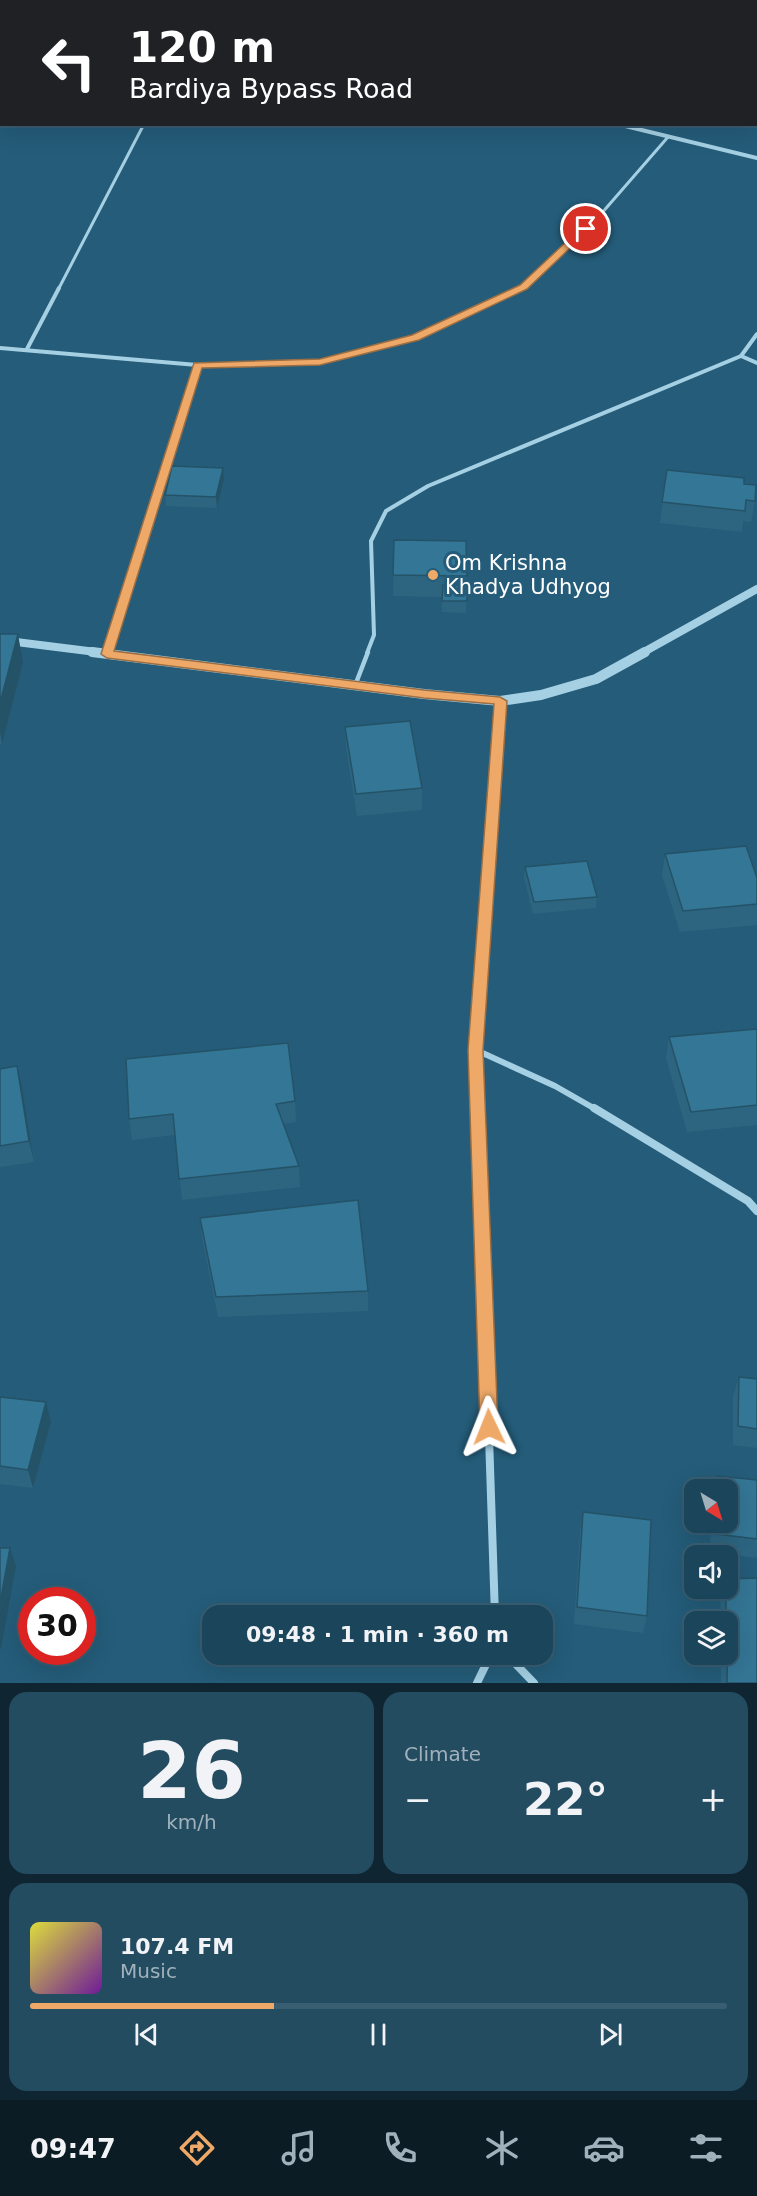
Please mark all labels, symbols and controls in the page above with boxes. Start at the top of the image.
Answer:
text: 120 m [129,23,275,72]
icon: left [30,24,108,102]
text: Bardiya Bypass Road [129,73,413,104]
pin [560,203,611,254]
icon: arrive [569,212,602,245]
place label: Om Krishna Khadya Udhyog [445,551,611,599]
marker: Om Krishna Khadya Udhyog [426,568,440,582]
position arrow [457,1395,521,1459]
north arrow [684,1479,738,1533]
map controls [684,1479,738,1665]
button: sound [684,1545,738,1599]
speed limit sign: 30 [18,1587,96,1665]
button: layers [684,1611,738,1665]
text: 09:48 · 1 min · 360 m [246,1622,509,1647]
text: 26 [137,1726,246,1816]
text: Climate [404,1742,481,1766]
text: 22° [523,1773,608,1826]
text: − [404,1780,432,1819]
text: + [699,1780,727,1819]
text: km/h [166,1810,217,1834]
text: 107.4 FM [120,1934,234,1959]
text: Music [120,1959,177,1983]
icon: previous [130,2018,163,2051]
icon: pause [362,2018,395,2051]
icon: next [594,2018,627,2051]
icon: directions [176,2127,218,2169]
icon: music [278,2127,320,2169]
icon: phone [379,2127,421,2169]
icon: climate [481,2127,523,2169]
icon: car [583,2127,625,2169]
icon: filters [685,2127,727,2169]
text: 09:47 [30,2133,116,2164]

